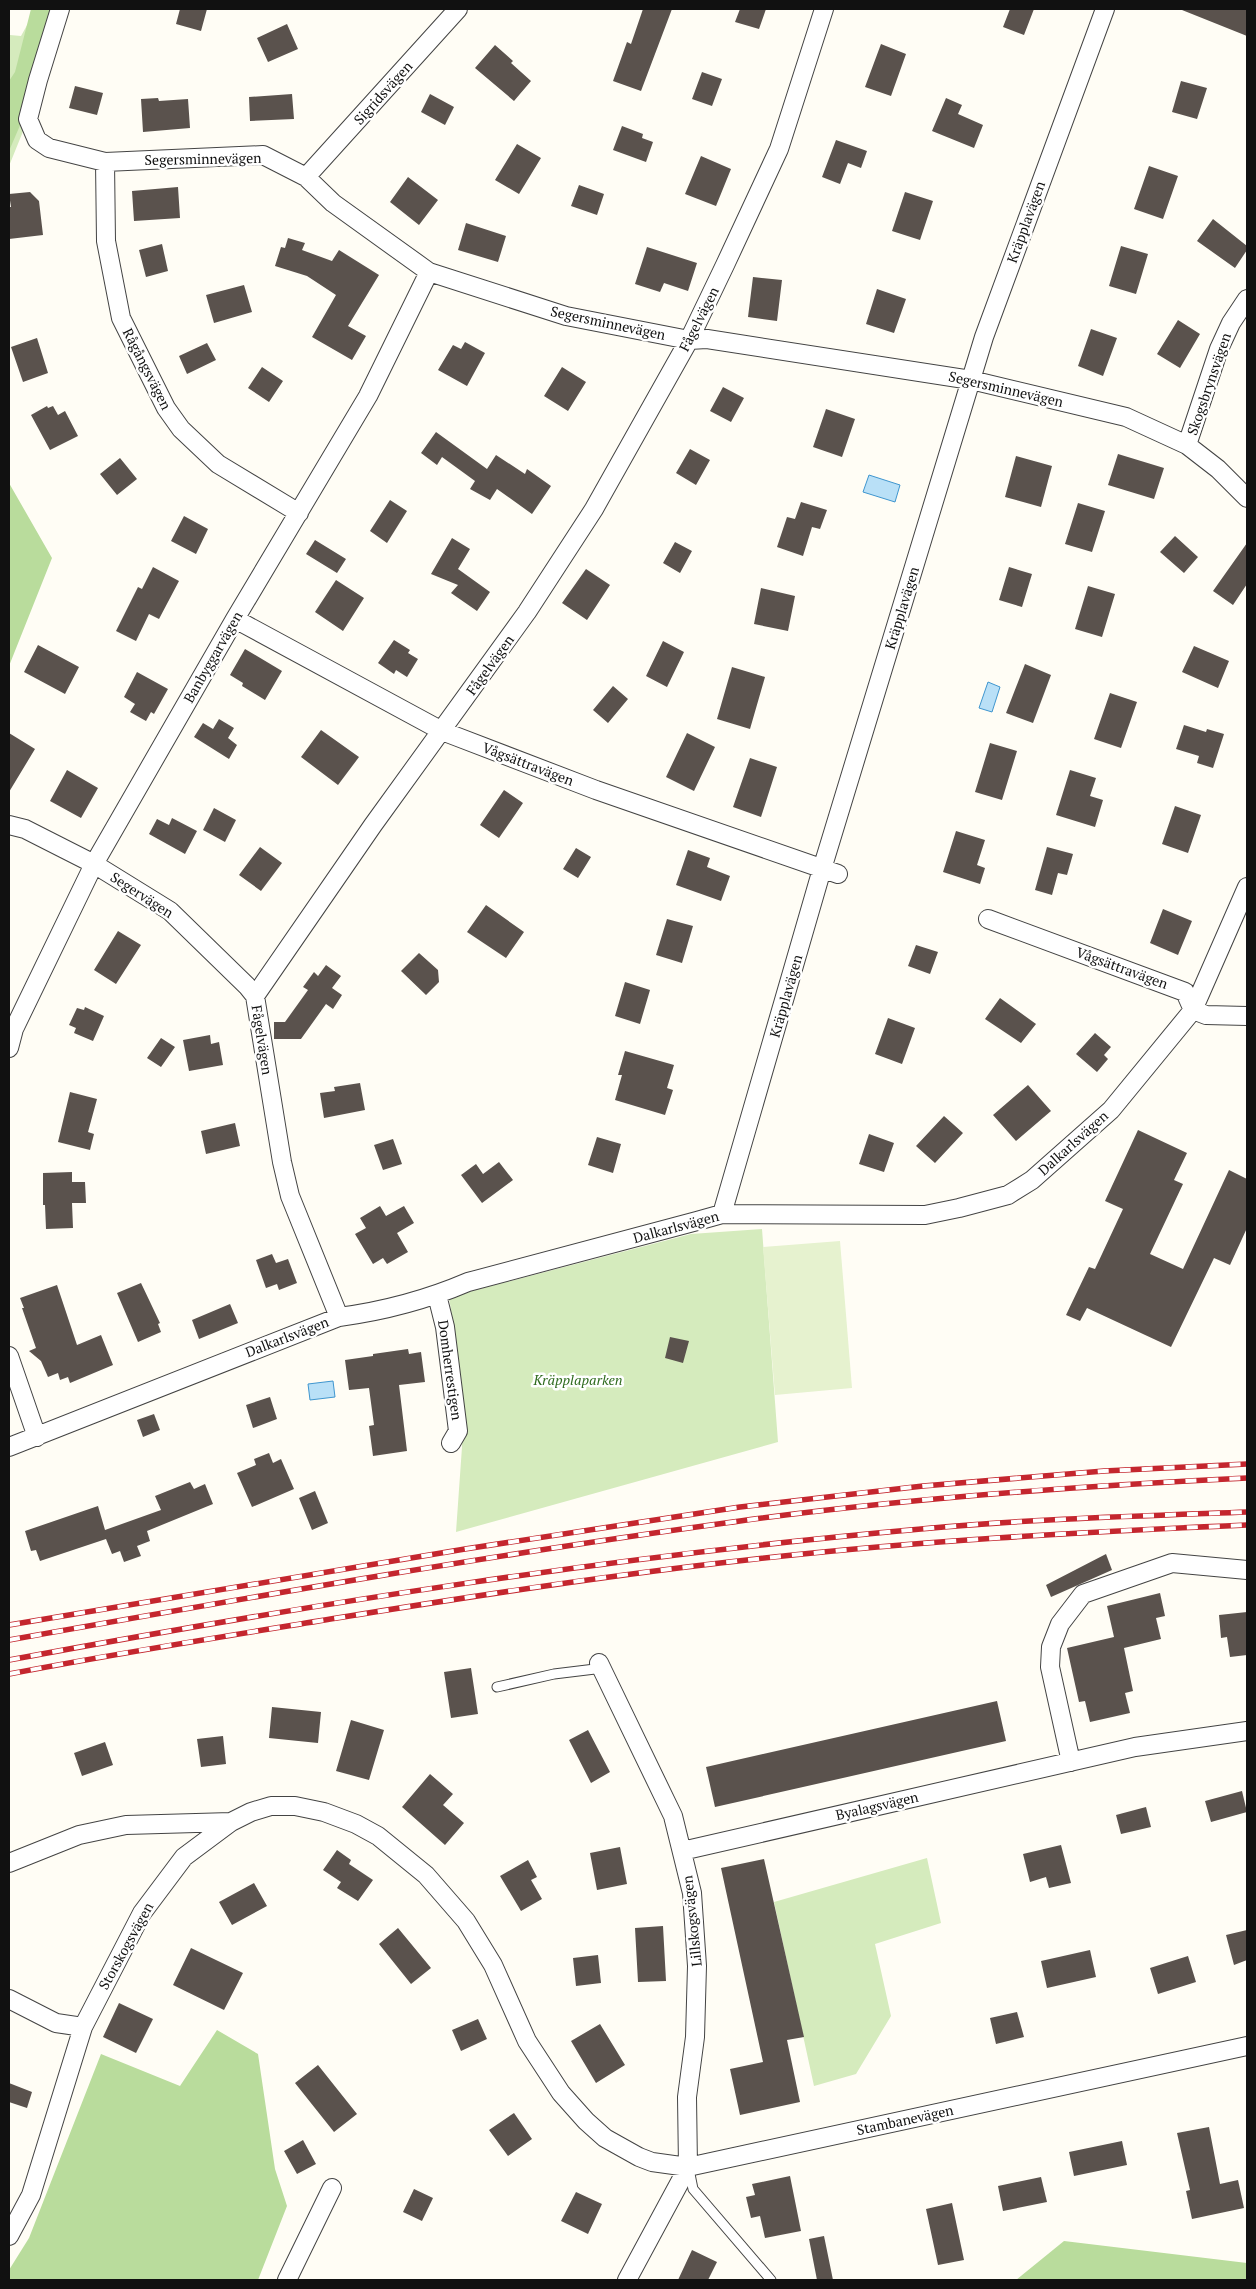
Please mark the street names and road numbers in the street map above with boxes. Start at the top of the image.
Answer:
street label: Sigridsvägen [349,56,417,129]
street label: Segersminnevägen [144,148,262,169]
street label: Kräpplavägen [1002,178,1049,265]
street label: Fågelvägen [674,283,723,354]
street label: Segersminnevägen [549,301,668,344]
street label: Rågångsvägen [119,325,176,413]
street label: Skogsbrynsvägen [1182,329,1235,438]
street label: Segersminnevägen [947,366,1066,411]
street label: Kräpplavägen [880,564,923,652]
street label: Banbyggarvägen [179,607,247,706]
street label: Fågelvägen [461,630,518,699]
street label: Vågsättravägen [480,737,577,790]
street label: Segervägen [107,867,178,922]
street label: Vågsättravägen [1074,942,1171,993]
street label: Kräpplavägen [765,951,807,1040]
street label: Fågelvägen [248,1004,277,1077]
street label: Dalkarlsvägen [1034,1106,1112,1179]
street label: Dalkarlsvägen [631,1206,721,1247]
street label: Dalkarlsvägen [242,1312,332,1361]
street label: Domherrestigen [434,1319,467,1422]
street label: Byalagsvägen [834,1787,921,1824]
street label: Lillskogsvägen [677,1874,706,1968]
street label: Storskogsvägen [94,1898,158,1993]
street label: Stambanevägen [855,2100,956,2139]

